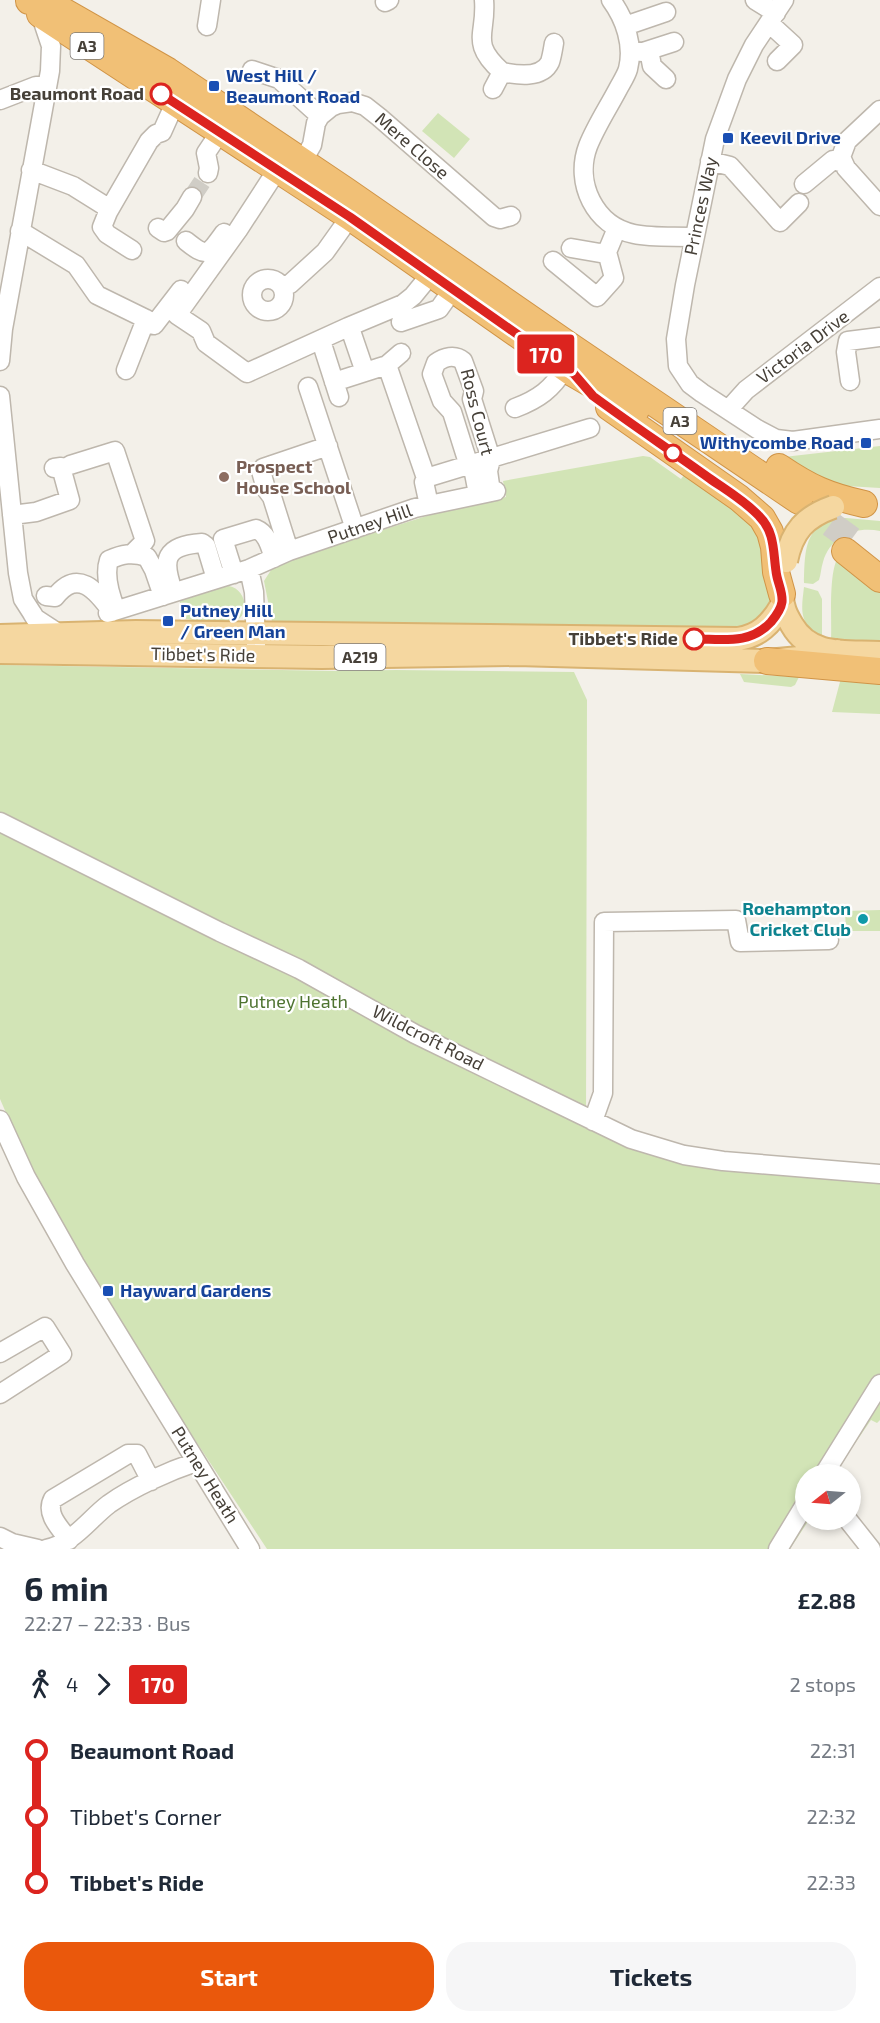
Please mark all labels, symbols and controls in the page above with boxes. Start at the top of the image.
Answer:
road number: A3 [70,33,104,59]
place label: West Hill / Beaumont Road [226,64,360,107]
marker: West Hill / Beaumont Road [207,79,221,93]
place label: Beaumont Road [10,82,144,104]
marker: Beaumont Road [150,83,172,105]
street label: Mere Close [371,107,454,183]
place label: Keevil Drive [740,126,841,148]
marker: Keevil Drive [721,131,735,145]
street label: Princes Way [679,154,721,257]
street label: Victoria Drive [752,304,853,388]
line badge: 170 [512,334,580,374]
text: 170 [529,342,563,367]
street label: Ross Court [457,366,499,457]
road number: A3 [664,408,696,434]
place label: Withycombe Road [700,431,854,453]
marker: Withycombe Road [859,436,873,450]
unlabelled marker [664,444,682,462]
place label: Prospect House School [236,455,351,498]
marker: Prospect House School [217,470,231,484]
street label: Putney Hill [324,498,416,548]
place label: Putney Hill / Green Man [180,599,286,642]
marker: Putney Hill / Green Man [161,614,175,628]
place label: Tibbet's Ride [569,627,678,649]
marker: Tibbet's Ride [683,628,705,650]
street label: Tibbet's Ride [151,642,255,666]
road number: A219 [334,644,386,670]
place label: Roehampton Cricket Club [742,897,851,940]
marker: Roehampton Cricket Club [856,912,870,926]
park label: Putney Heath [238,990,348,1012]
street label: Wildcroft Road [369,1000,488,1075]
place label: Hayward Gardens [120,1279,271,1301]
marker: Hayward Gardens [101,1284,115,1298]
street label: Putney Heath [167,1422,244,1527]
north arrow [795,1464,861,1530]
map controls [795,1464,861,1530]
text: 6 min [24,1568,109,1608]
text: £2.88 [798,1587,856,1613]
text: 22:27 – 22:33 · Bus [24,1611,190,1635]
icon: walk [24,1668,57,1701]
icon: forward [87,1668,120,1701]
text: 4 [66,1672,78,1696]
text: 170 [141,1672,175,1697]
text: 2 stops [789,1672,856,1696]
text: Beaumont Road [70,1737,234,1763]
text: 22:31 [810,1738,856,1762]
text: Tibbet's Corner [70,1803,221,1829]
text: 22:32 [806,1804,856,1828]
text: Tibbet's Ride [70,1869,204,1895]
text: 22:33 [807,1870,856,1894]
button: Start [24,1942,434,2011]
button: Tickets [446,1942,856,2011]

